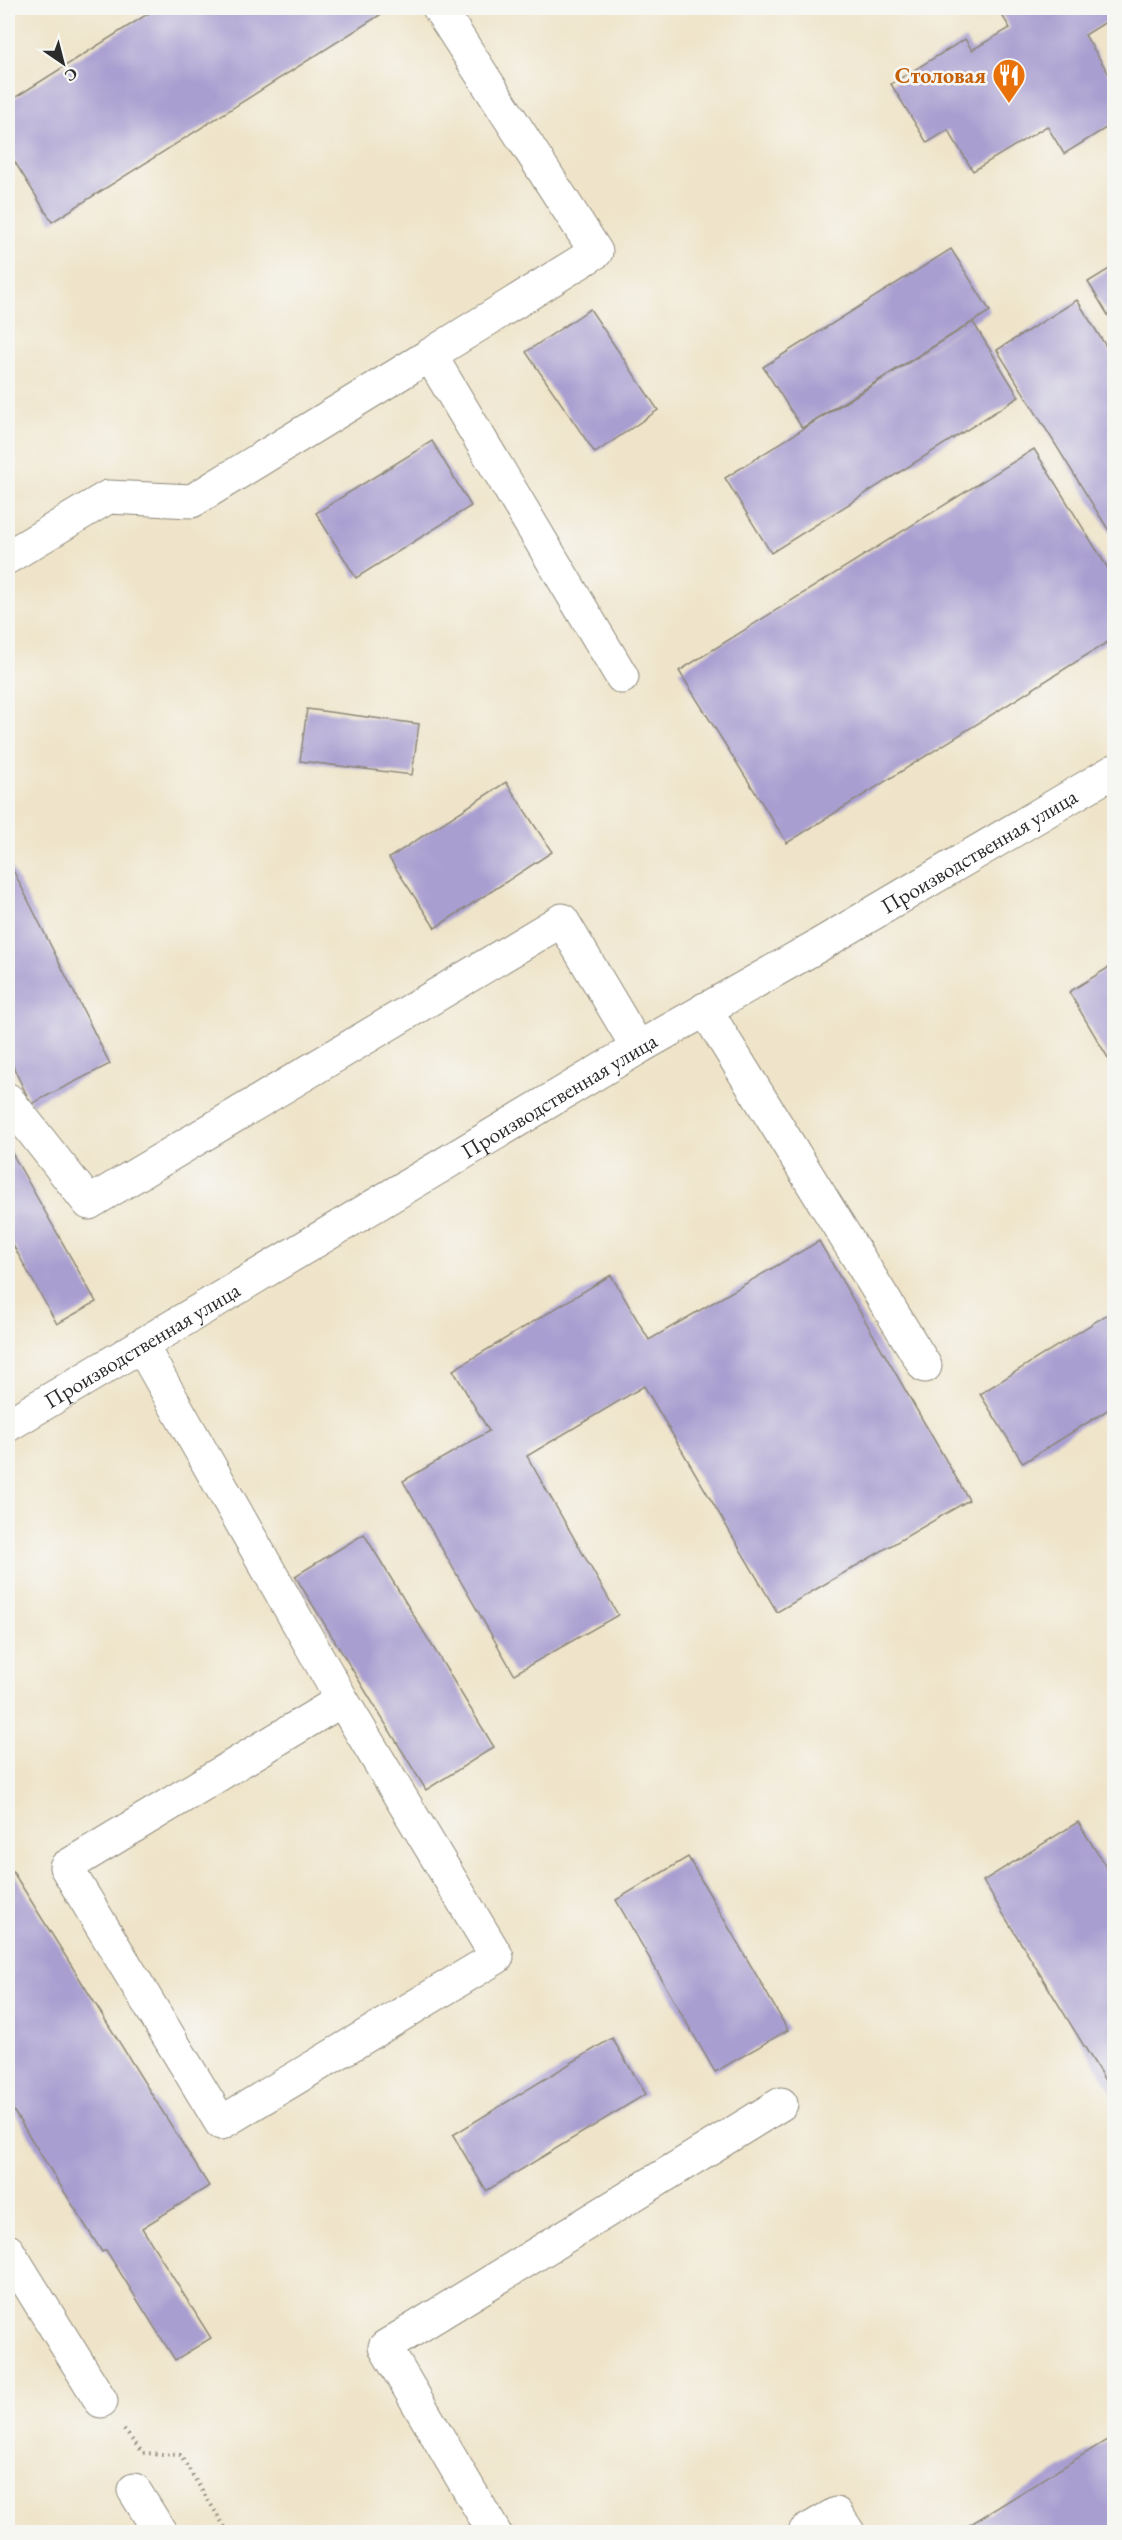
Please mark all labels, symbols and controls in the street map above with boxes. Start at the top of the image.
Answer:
north arrow [33,33,93,93]
restaurant icon: Столовая [991,57,1027,104]
place label: Столовая [895,61,986,90]
text: С [61,63,82,87]
street label: Производственная улица [875,782,1083,921]
street label: Производственная улица [456,1026,663,1166]
street label: Производственная улица [39,1275,246,1415]

